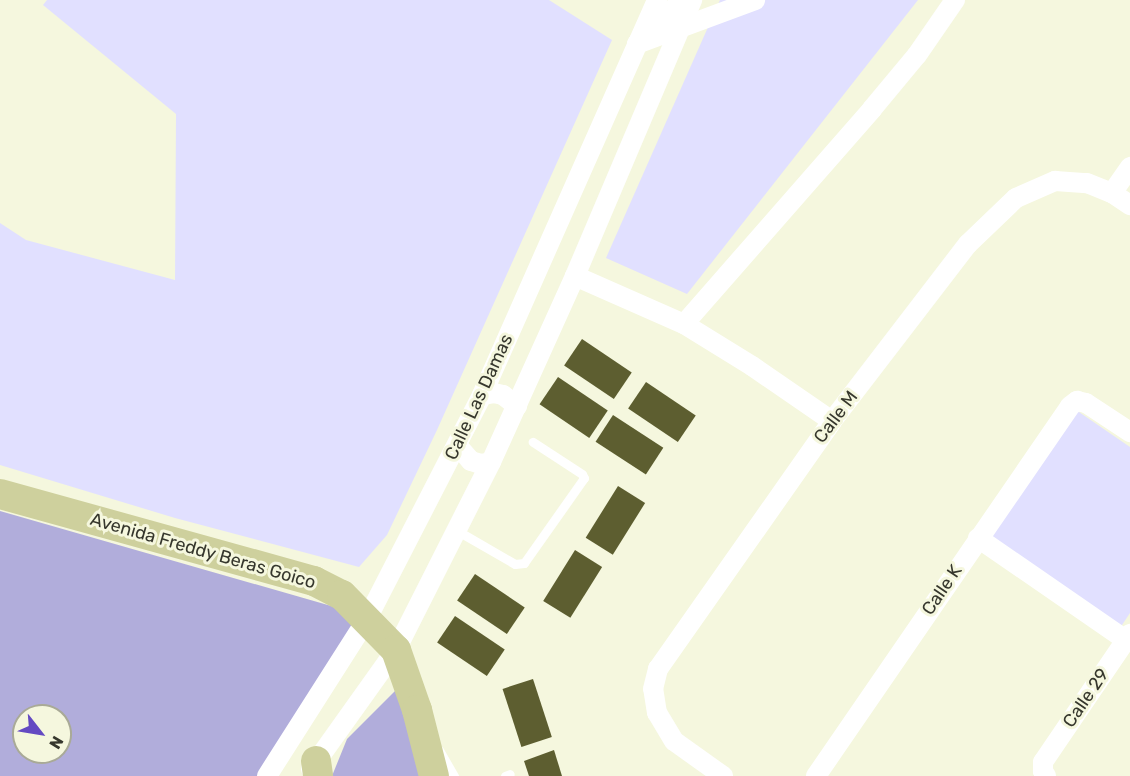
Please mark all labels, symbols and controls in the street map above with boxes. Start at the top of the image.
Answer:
street label: Calle Las Damas [440,331,518,463]
street label: Calle M [809,387,863,447]
street label: Avenida Freddy Beras Goico [88,508,318,594]
street label: Calle K [917,561,967,619]
street label: Calle 29 [1058,664,1114,732]
north arrow [12,704,72,764]
text: N [45,733,67,752]

